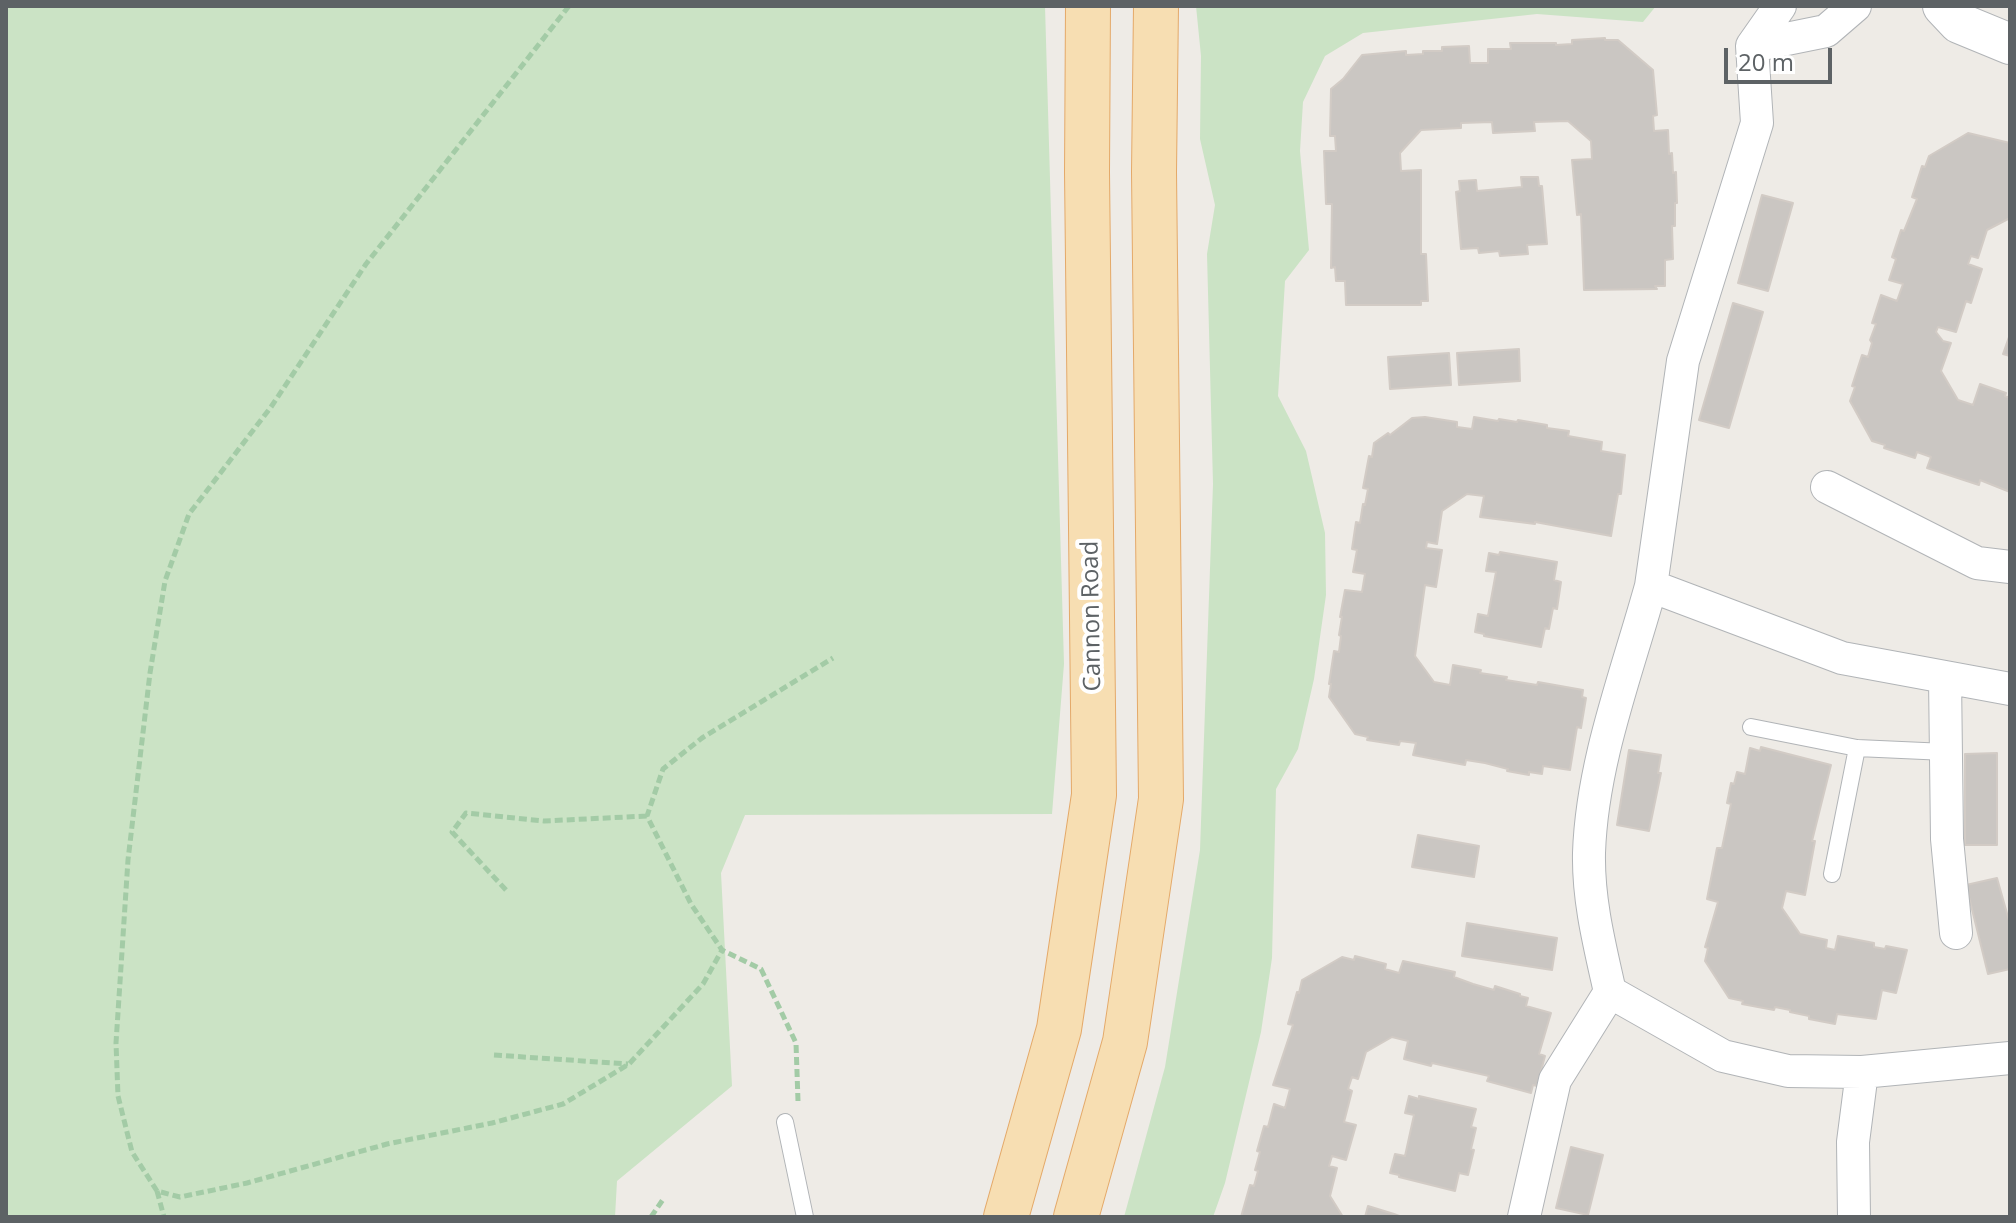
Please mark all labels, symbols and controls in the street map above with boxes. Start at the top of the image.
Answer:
scale bar [1728,32,1836,82]
text: 20 m [1738,45,1794,78]
street label: Cannon Road [1076,540,1108,692]

